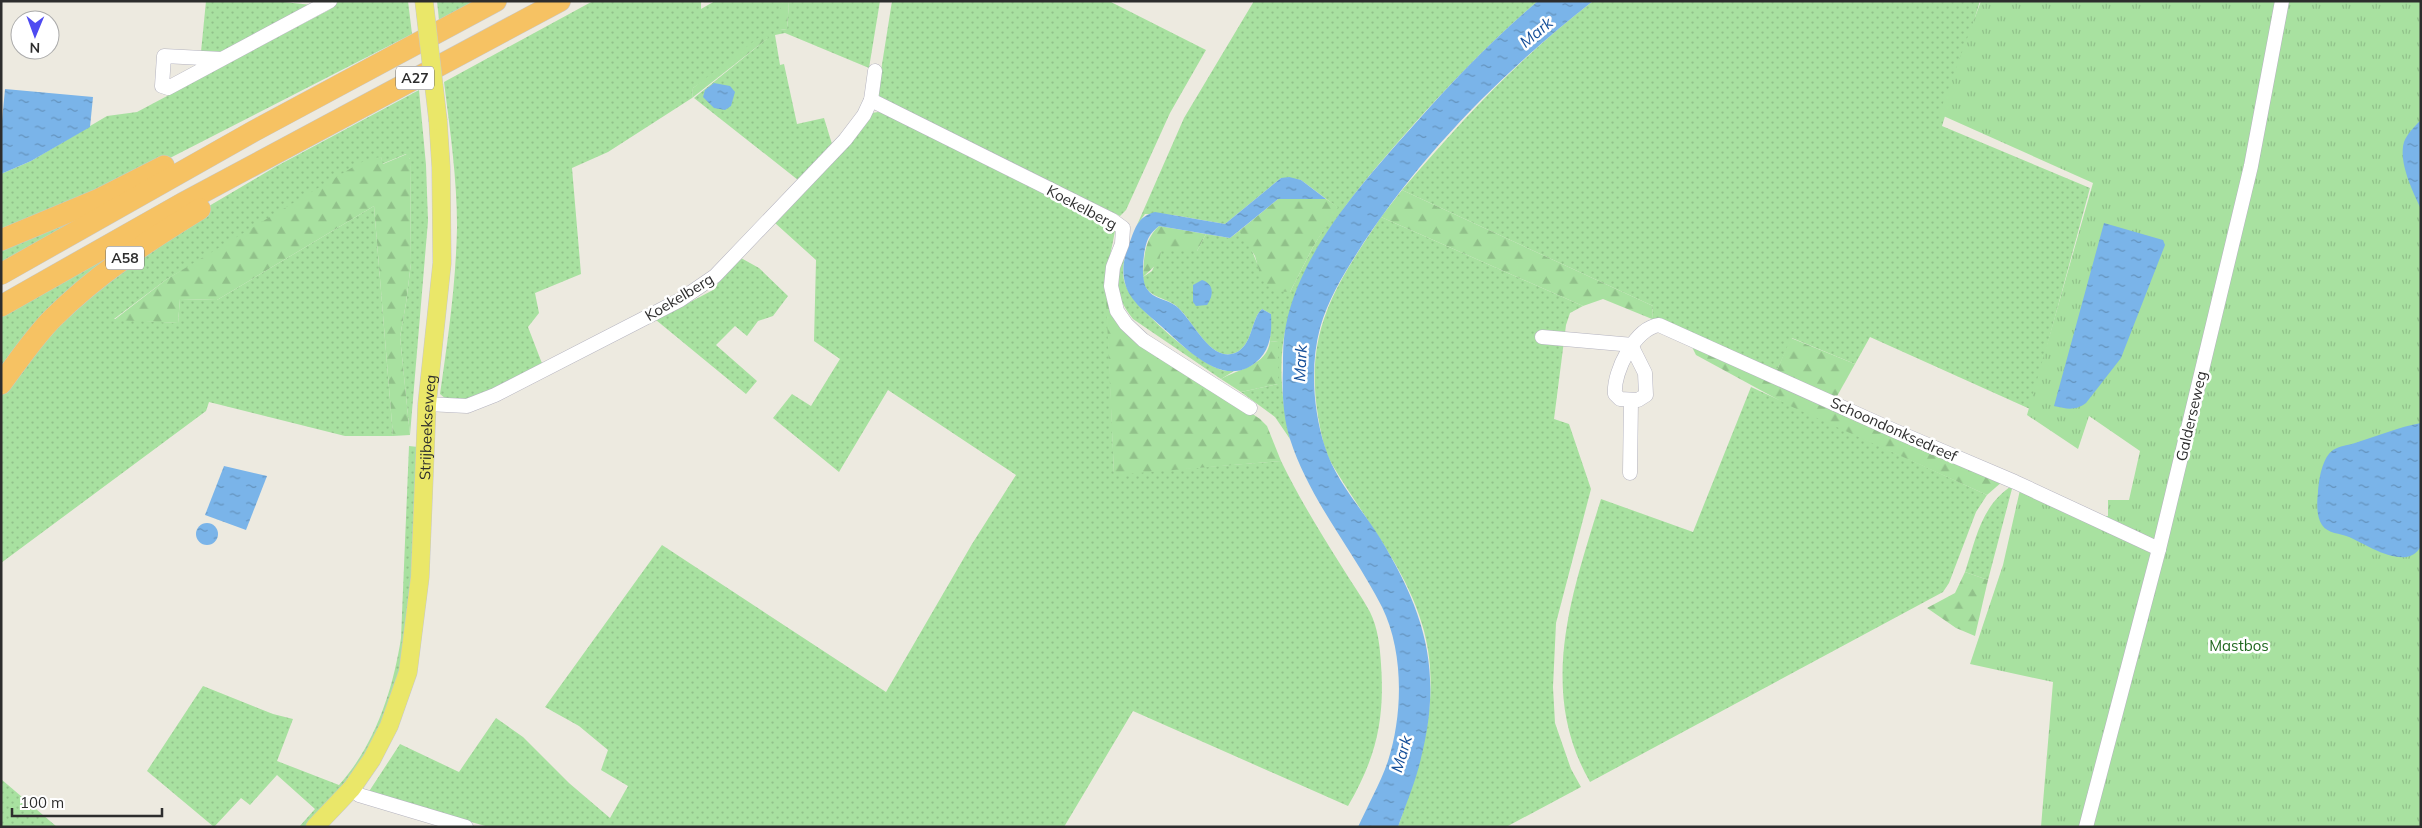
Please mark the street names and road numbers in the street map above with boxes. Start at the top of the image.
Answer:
road number: A27 [396,66,434,90]
street label: Koekelberg [1044,181,1120,233]
road number: A58 [106,247,144,270]
street label: Koekelberg [641,269,717,325]
street label: Galderseweg [2171,369,2211,463]
street label: Strijbeekseweg [414,373,440,480]
street label: Schoondonksedreef [1828,393,1961,466]

